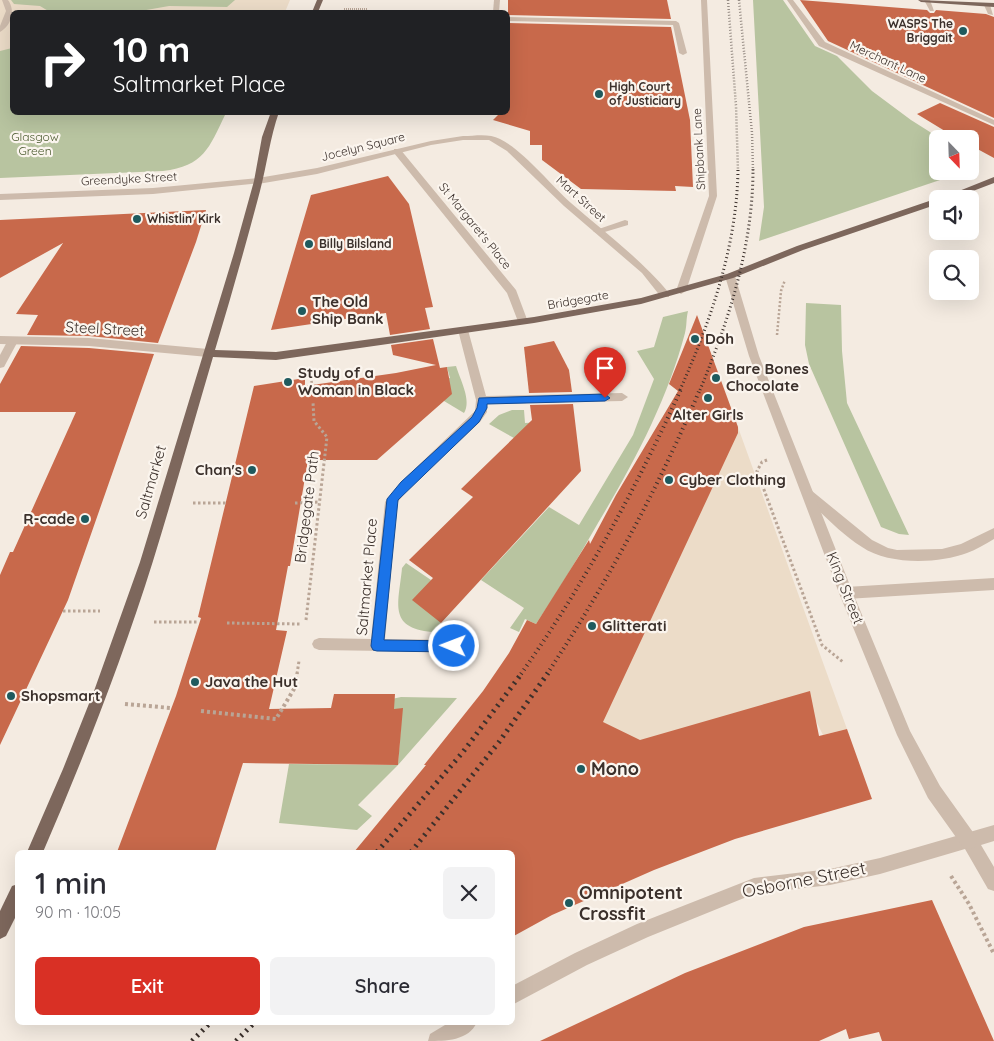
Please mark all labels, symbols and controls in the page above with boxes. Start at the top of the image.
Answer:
place label: WASPS The Briggait [888,16,953,45]
marker: WASPS The Briggait [957,25,969,37]
text: 10 m [113,27,190,71]
icon: right [30,30,95,95]
street label: Merchant Lane [847,37,929,86]
text: Saltmarket Place [113,70,286,98]
place label: High Court of Justiciary [609,79,681,108]
marker: High Court of Justiciary [593,88,605,100]
street label: Shipbank Lane [689,107,708,190]
park label: Glasgow Green [11,129,59,158]
street label: Jocelyn Square [319,129,407,164]
north arrow [929,130,979,180]
map controls [929,130,979,300]
street label: Greendyke Street [80,168,177,189]
street label: Mart Street [553,172,609,225]
street label: St Margaret's Place [436,179,515,272]
button: sound [929,190,979,240]
place label: Whistlin' Kirk [147,211,221,226]
marker: Whistlin' Kirk [131,213,143,225]
place label: Billy Bilsland [319,236,392,251]
marker: Billy Bilsland [303,238,315,250]
button: search [929,250,979,300]
street label: Bridgegate [546,287,610,312]
place label: The Old Ship Bank [312,292,384,328]
marker: The Old Ship Bank [296,305,308,317]
street label: Steel Street [65,317,145,340]
place label: Doh [705,329,734,348]
marker: Doh [689,333,701,345]
pin [584,347,626,398]
icon: arrive [591,354,619,382]
place label: Bare Bones Chocolate [726,359,809,395]
place label: Study of a Woman in Black [298,363,414,399]
marker: Bare Bones Chocolate [710,372,722,384]
marker: Study of a Woman in Black [282,376,294,388]
marker: Alter Girls [702,392,714,404]
place label: Alter Girls [673,405,743,424]
street label: Saltmarket [131,443,170,521]
street label: Bridgegate Path [290,450,323,564]
place label: Chan's [195,460,242,479]
marker: Chan's [246,464,258,476]
place label: Cyber Clothing [679,470,786,489]
marker: Cyber Clothing [663,474,675,486]
place label: R-cade [23,509,75,528]
marker: R-cade [79,513,91,525]
street label: Saltmarket Place [352,518,381,636]
street label: King Street [822,549,869,627]
place label: Glitterati [602,616,667,635]
position arrow [427,619,479,671]
marker: Glitterati [586,620,598,632]
place label: Java the Hut [205,672,298,691]
marker: Java the Hut [189,676,201,688]
place label: Shopsmart [21,686,101,705]
marker: Shopsmart [5,690,17,702]
place label: Mono [591,757,639,780]
marker: Mono [575,763,587,775]
street label: Osborne Street [740,856,868,903]
text: 1 min [35,864,107,902]
button: close [443,867,495,919]
place label: Omnipotent Crossfit [579,881,683,925]
marker: Omnipotent Crossfit [563,897,575,909]
text: 90 m · 10:05 [35,902,121,922]
button: Exit [35,957,260,1015]
button: Share [270,957,495,1015]

